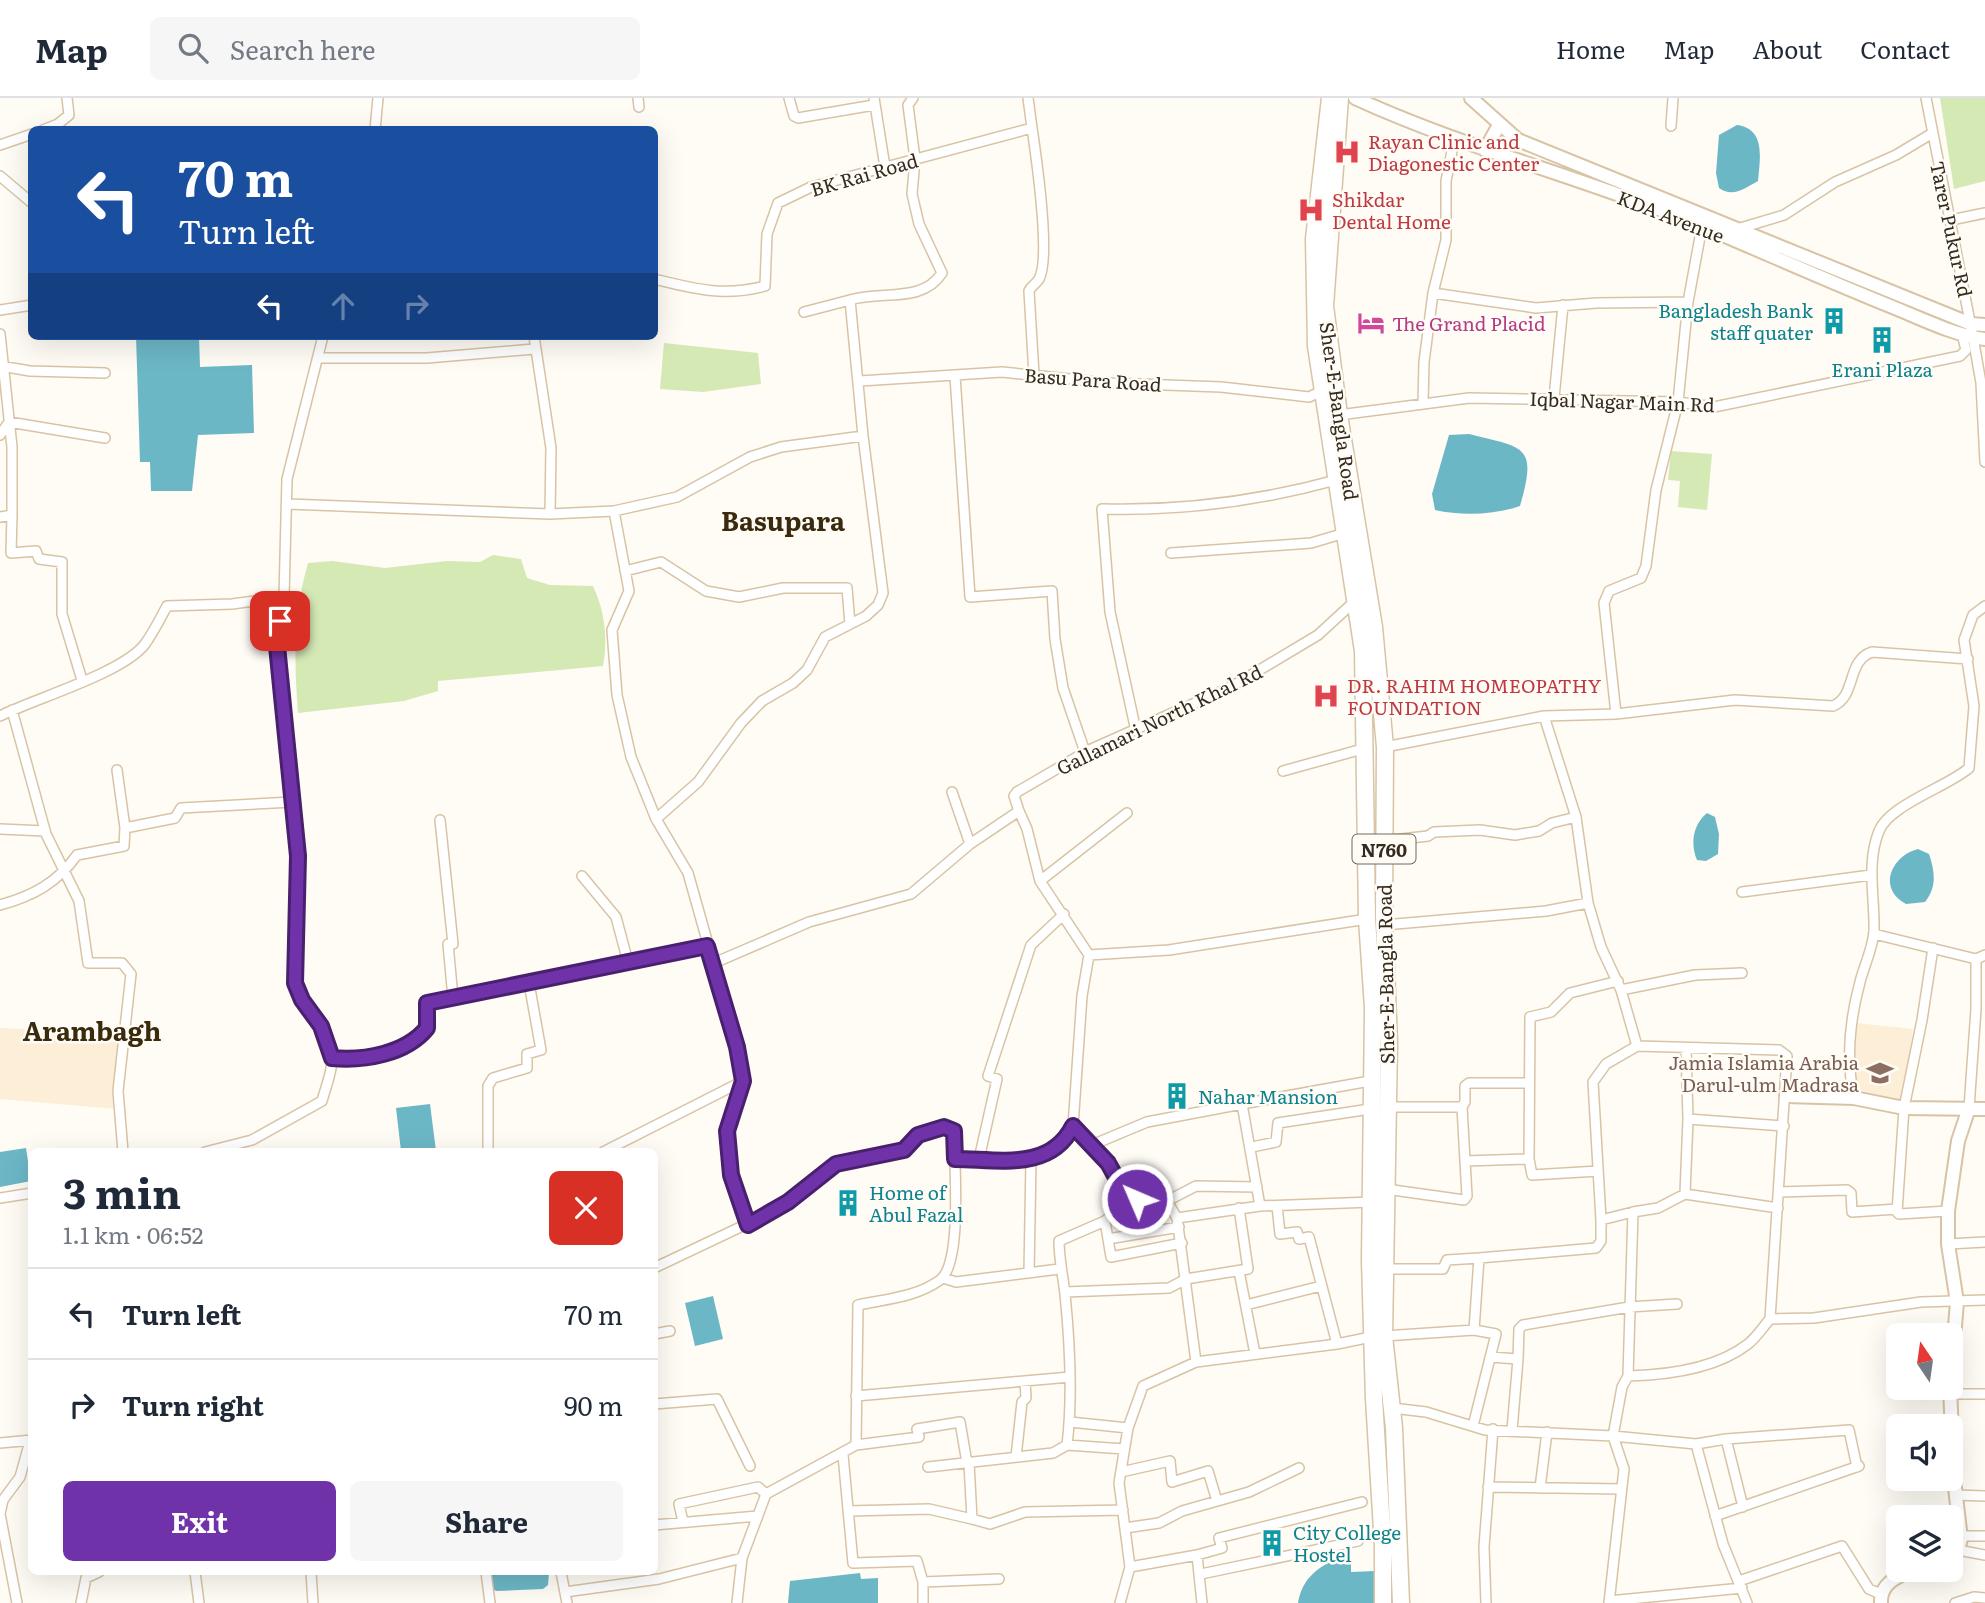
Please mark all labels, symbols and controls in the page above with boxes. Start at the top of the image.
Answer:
search box [150,17,640,80]
text: Map [35,24,108,73]
icon: search [174,29,212,67]
text: Search here [230,29,376,68]
text: Home [1556,31,1625,66]
text: Map [1663,31,1714,66]
text: About [1752,31,1822,66]
text: Contact [1860,31,1950,66]
place label: Rayan Clinic and Diagonestic Center [1368,127,1539,177]
hospital icon: Rayan Clinic and Diagonestic Center [1332,137,1362,167]
text: 70 m [178,139,293,212]
street label: BK Rai Road [807,145,921,203]
icon: left [63,154,154,245]
street label: Tarer Pukur Rd [1924,158,1980,300]
street label: KDA Avenue [1614,183,1729,249]
place label: Shikdar Dental Home [1332,185,1451,235]
hospital icon: Shikdar Dental Home [1296,195,1326,225]
text: Turn left [178,206,315,254]
icon: left [251,287,289,325]
icon: ahead [324,287,362,325]
icon: right [397,287,435,325]
place label: Bangladesh Bank staff quater [1658,296,1813,346]
building icon: Bangladesh Bank staff quater [1819,306,1849,336]
hotel icon: The Grand Placid [1356,308,1386,338]
place label: The Grand Placid [1392,309,1546,337]
street label: Sher-E-Bangla Road [1314,320,1366,502]
building icon: Erani Plaza [1867,325,1897,355]
place label: Erani Plaza [1831,355,1933,383]
street label: Basu Para Road [1023,360,1163,398]
street label: Iqbal Nagar Main Rd [1529,384,1715,418]
district label: Basupara [721,500,845,539]
pin [250,591,310,651]
icon: arrive [261,602,299,640]
street label: Gallamari North Khal Rd [1051,657,1267,781]
place label: DR. RAHIM HOMEOPATHY FOUNDATION [1347,671,1602,721]
hospital icon: DR. RAHIM HOMEOPATHY FOUNDATION [1311,681,1341,711]
road number: N760 [1352,834,1416,864]
street label: Sher-E-Bangla Road [1369,883,1401,1064]
district label: Arambagh [23,1010,161,1049]
place label: Jamia Islamia Arabia Darul-ulm Madrasa [1668,1048,1860,1098]
school or university icon: Jamia Islamia Arabia Darul-ulm Madrasa [1865,1058,1895,1088]
building icon: Nahar Mansion [1162,1081,1192,1111]
place label: Nahar Mansion [1198,1082,1338,1110]
text: 3 min [63,1160,181,1222]
position arrow [1100,1162,1174,1236]
button: close [549,1171,623,1245]
place label: Home of Abul Fazal [869,1178,963,1228]
building icon: Home of Abul Fazal [833,1188,863,1218]
text: 1.1 km · 06:52 [63,1217,203,1251]
text: Turn left [122,1294,241,1333]
text: 70 m [564,1294,623,1333]
icon: left [63,1295,101,1333]
north arrow [1886,1323,1964,1400]
map controls [1886,1323,1963,1582]
text: Turn right [122,1385,264,1424]
text: 90 m [564,1385,623,1424]
icon: right [63,1386,101,1424]
button: sound [1886,1414,1963,1491]
button: Exit [63,1481,336,1561]
button: Share [350,1481,623,1561]
button: layers [1886,1505,1963,1582]
place label: City College Hostel [1293,1518,1401,1568]
building icon: City College Hostel [1257,1528,1287,1558]

